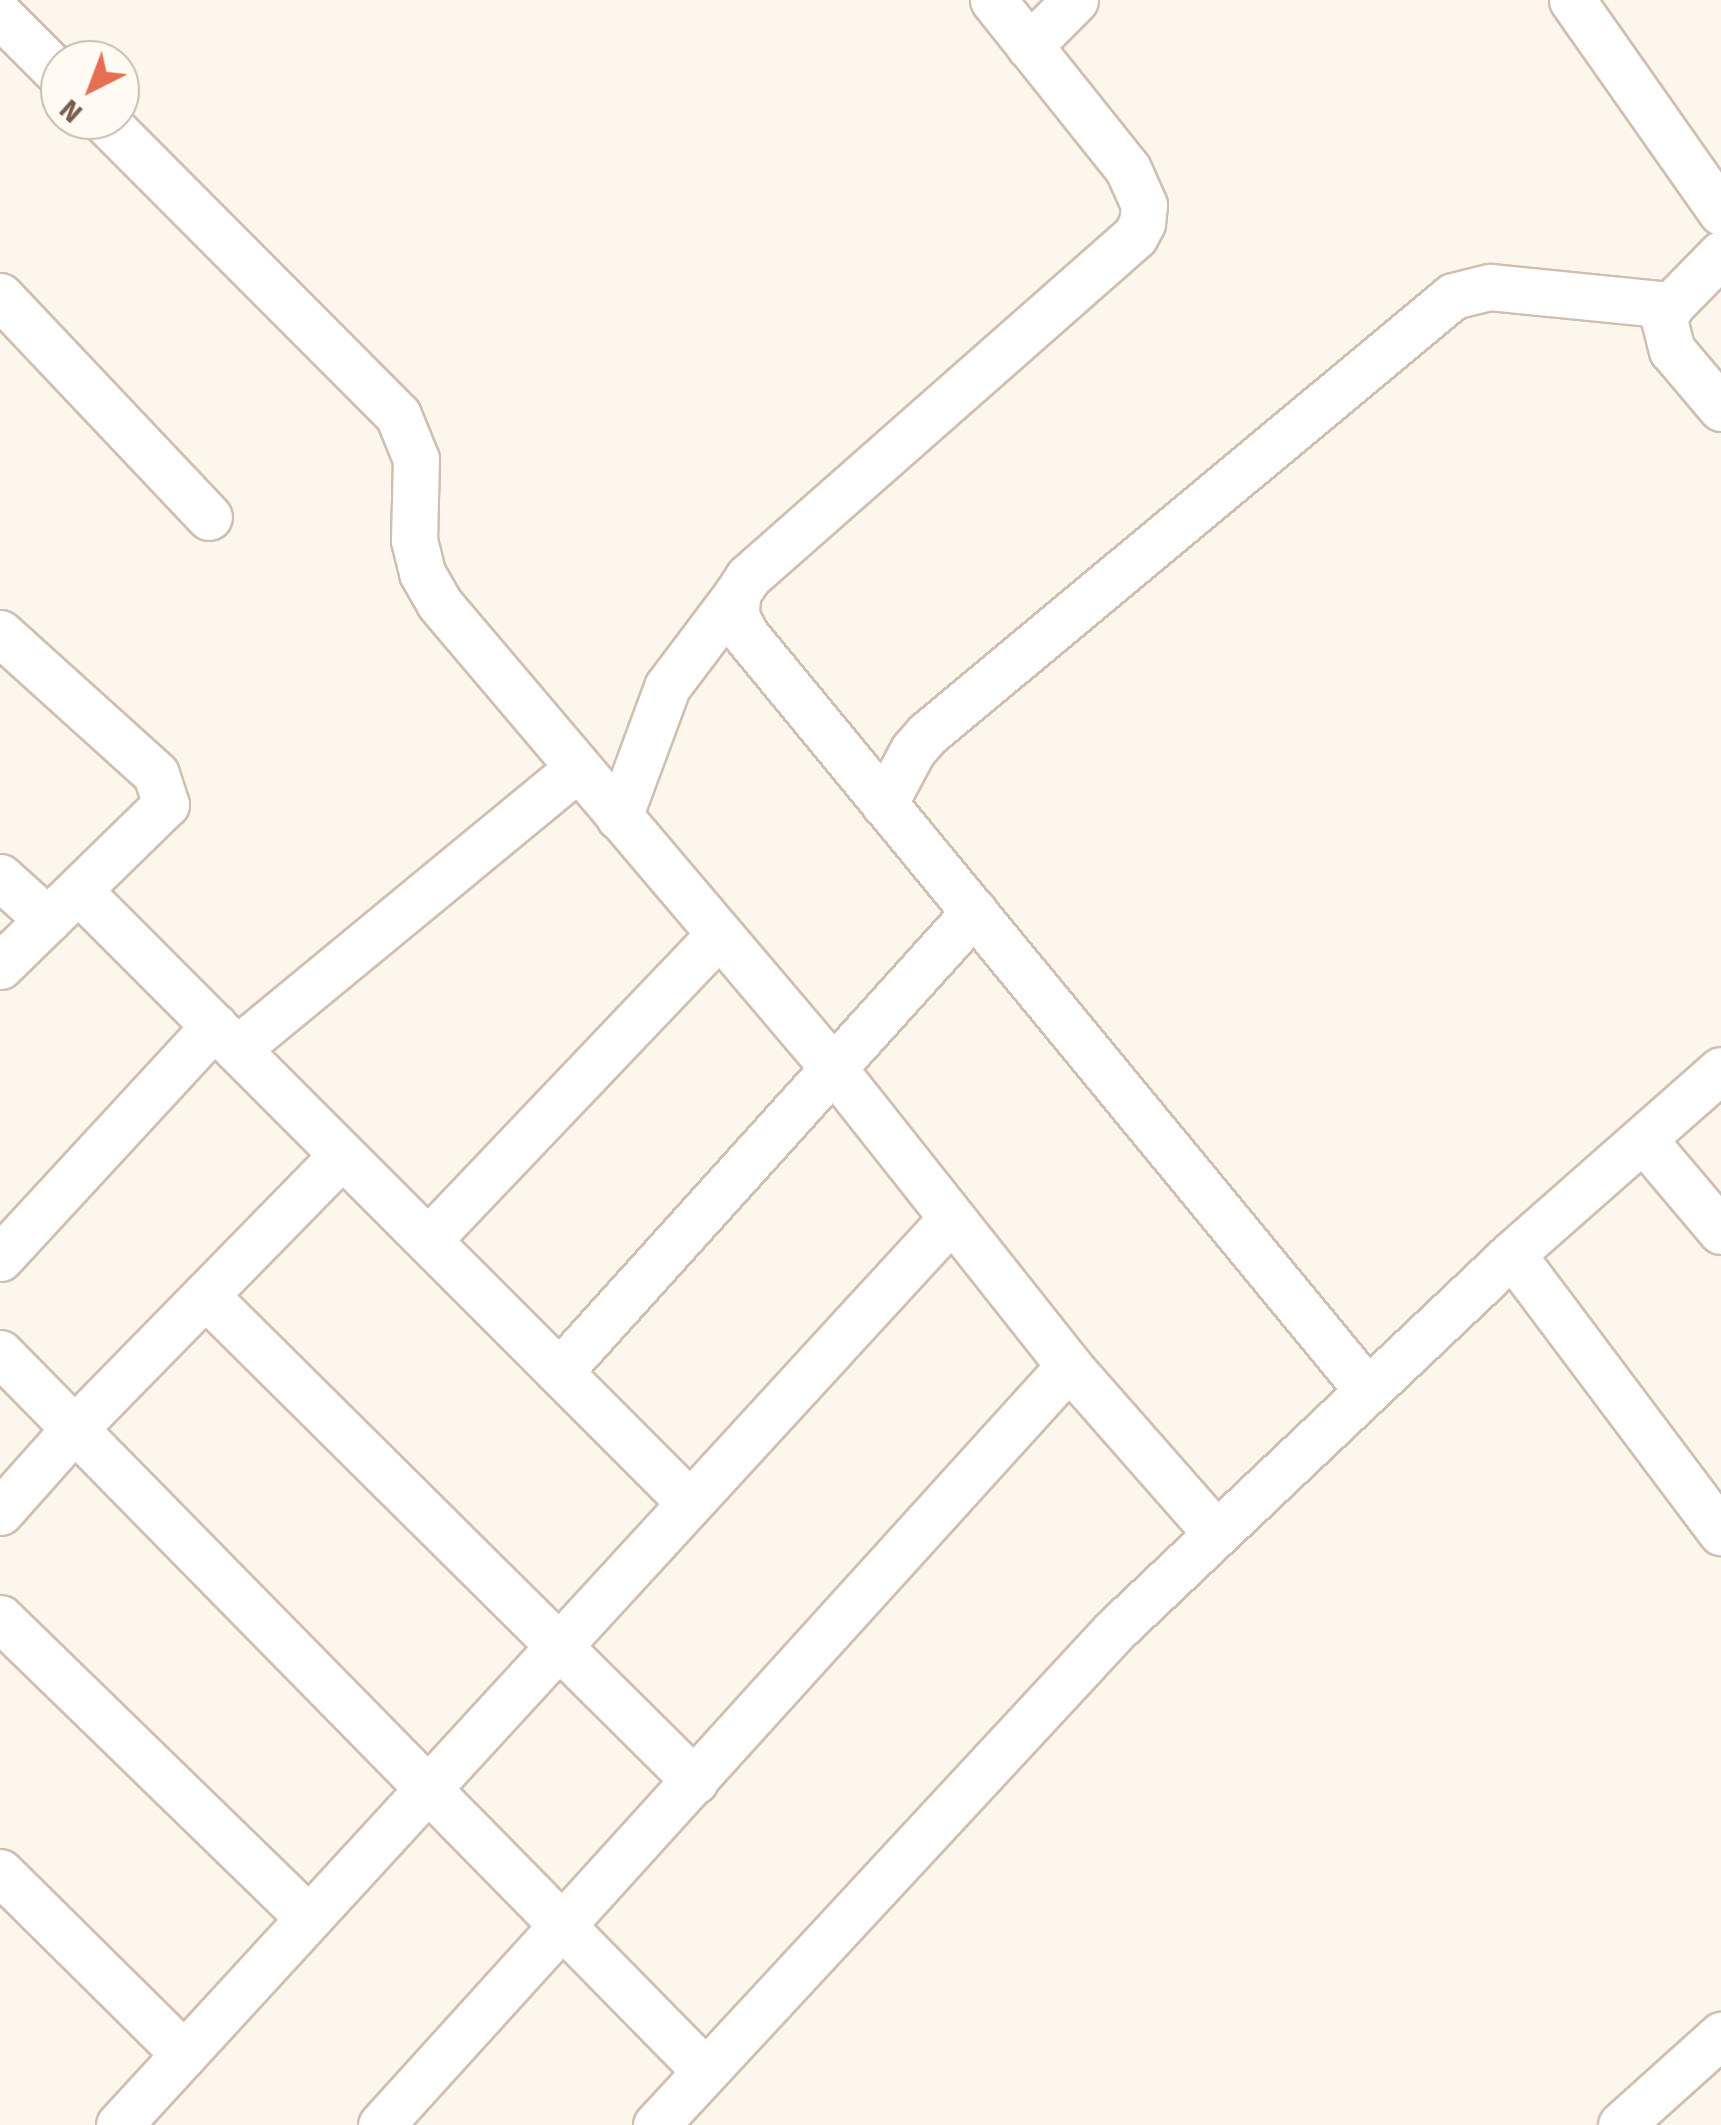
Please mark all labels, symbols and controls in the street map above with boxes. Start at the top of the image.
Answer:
north arrow [40,40,140,140]
text: N [53,93,89,130]

